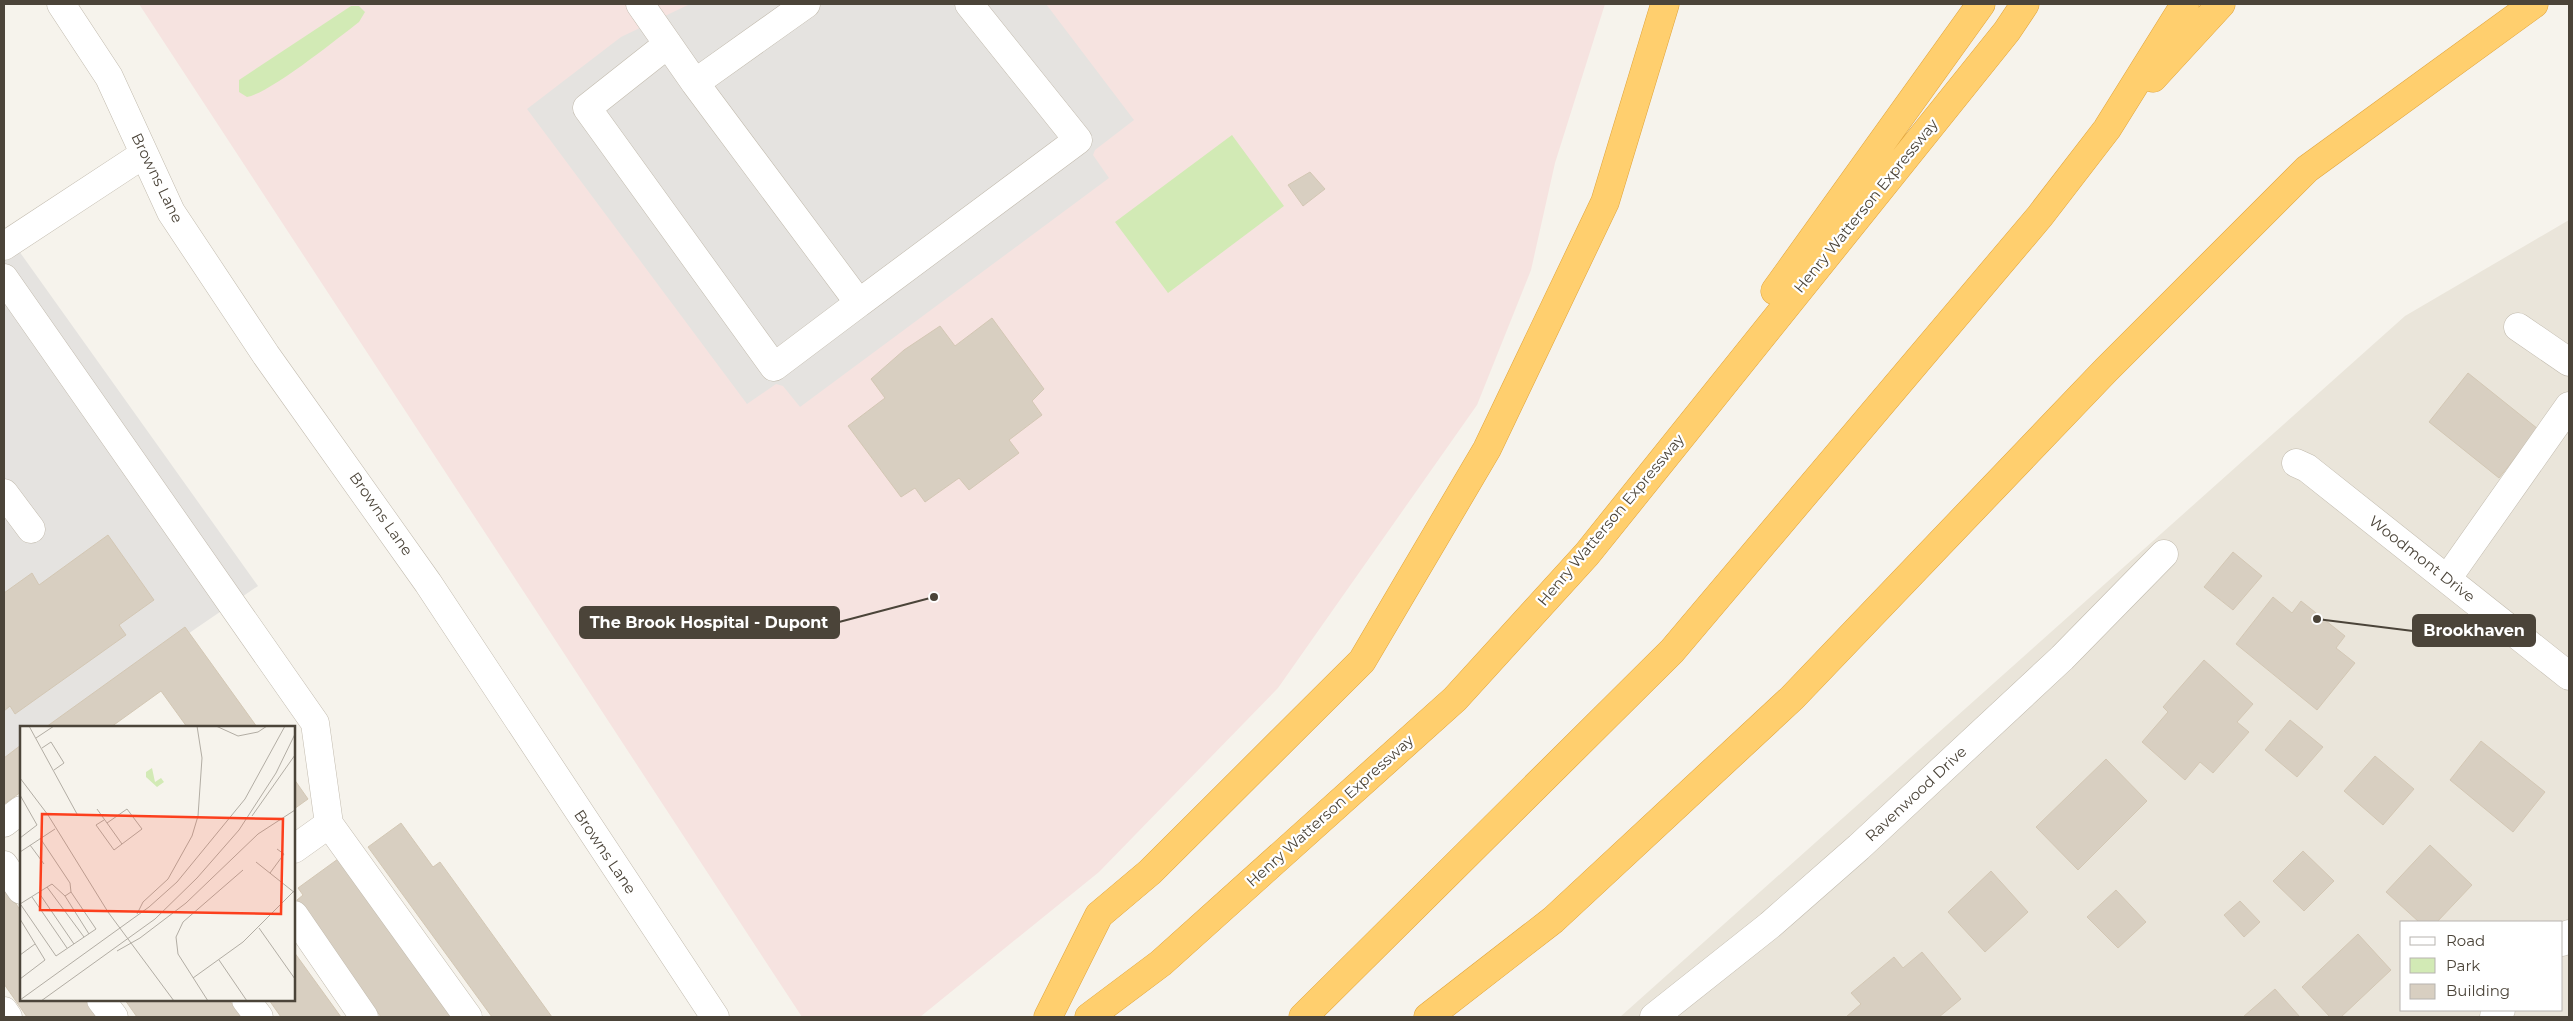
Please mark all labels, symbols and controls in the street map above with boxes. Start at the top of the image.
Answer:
street label: Henry Watterson Expressway [1789,114,1942,297]
street label: Browns Lane [127,130,187,226]
street label: Henry Watterson Expressway [1533,429,1689,609]
street label: Browns Lane [346,468,417,559]
street label: Woodmont Drive [2365,511,2479,606]
callout: The Brook Hospital - Dupont [580,607,839,638]
text: The Brook Hospital - Dupont [590,613,828,632]
callout: Brookhaven [2413,615,2535,646]
text: Brookhaven [2423,621,2525,640]
inset map [20,726,295,1001]
street label: Henry Watterson Expressway [1242,730,1418,891]
street label: Ravenwood Drive [1861,742,1970,845]
street label: Browns Lane [570,806,641,898]
legend [2400,921,2563,1011]
text: Road [2446,931,2485,950]
text: Park [2446,956,2480,975]
text: Building [2446,981,2510,1000]

